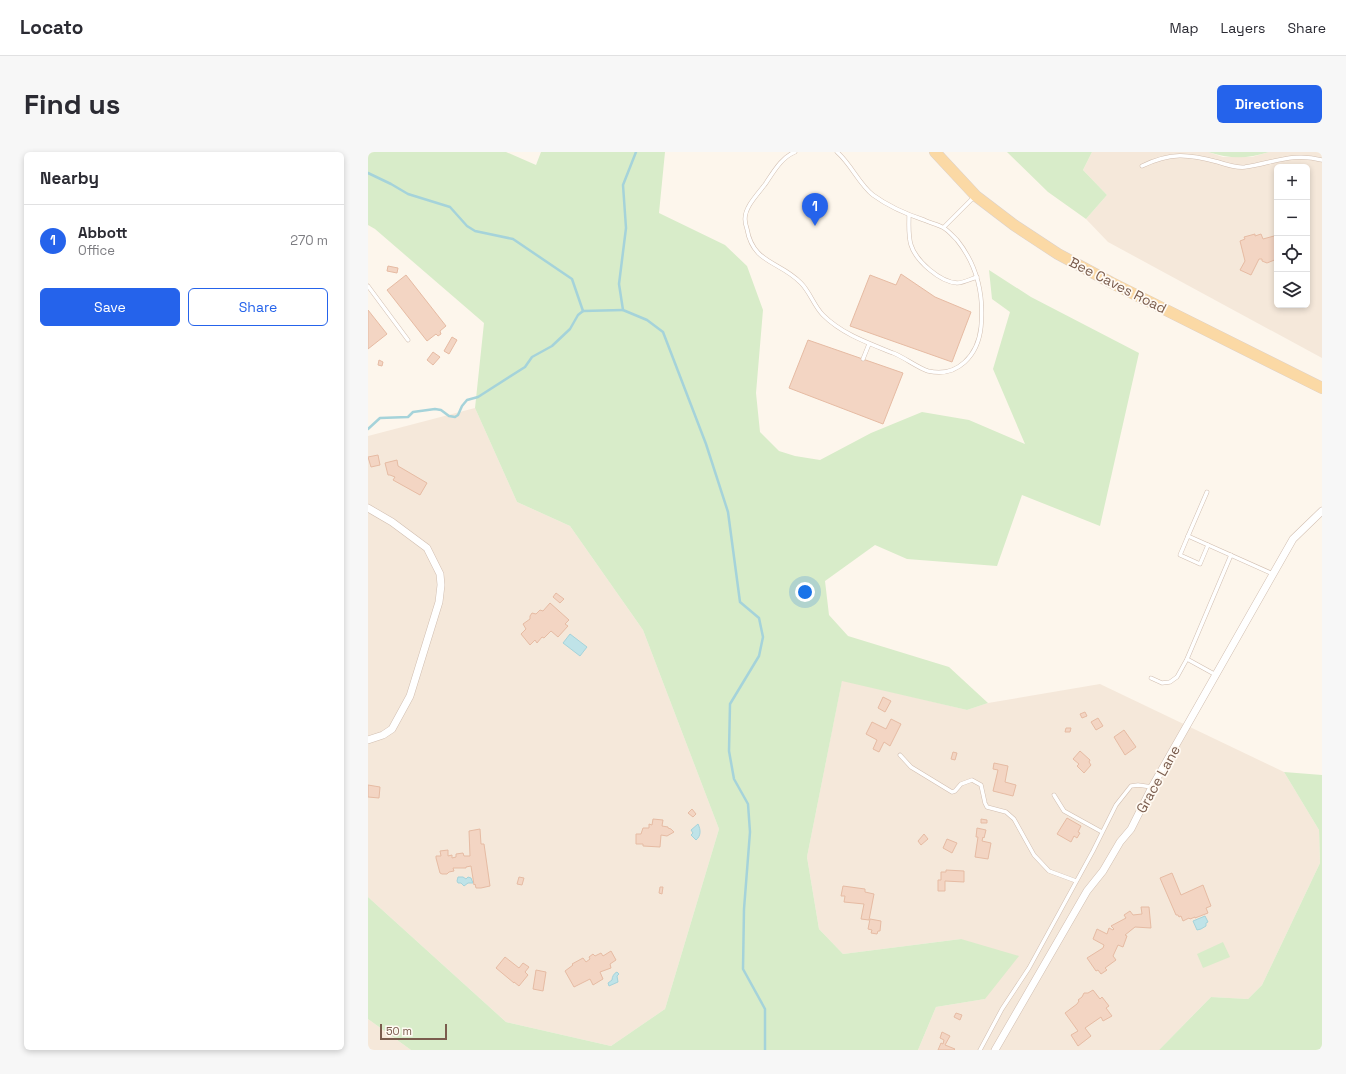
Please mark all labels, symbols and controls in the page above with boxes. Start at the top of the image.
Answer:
text: Locato [20,15,83,40]
text: Map [1169,19,1199,37]
text: Layers [1221,19,1265,37]
text: Share [1287,19,1326,37]
button: Directions [1217,85,1322,123]
text: Find us [24,86,121,122]
map controls [1274,164,1310,308]
button: + [1274,164,1310,200]
text: Nearby [40,167,99,189]
pin: 1 [802,193,828,226]
button: − [1274,200,1310,236]
text: Abbott [78,223,128,242]
text: 1 [50,232,56,249]
text: 270 m [290,232,328,249]
button: locate [1274,236,1310,272]
text: Office [78,242,115,259]
street label: Bee Caves Road [1066,253,1170,317]
button: layers [1274,272,1310,308]
button: Save [40,288,180,326]
button: Share [188,288,328,326]
your location [795,582,815,602]
street label: Grace Lane [1132,742,1184,816]
scale bar [380,1022,447,1041]
text: 50 m [386,1024,412,1038]

